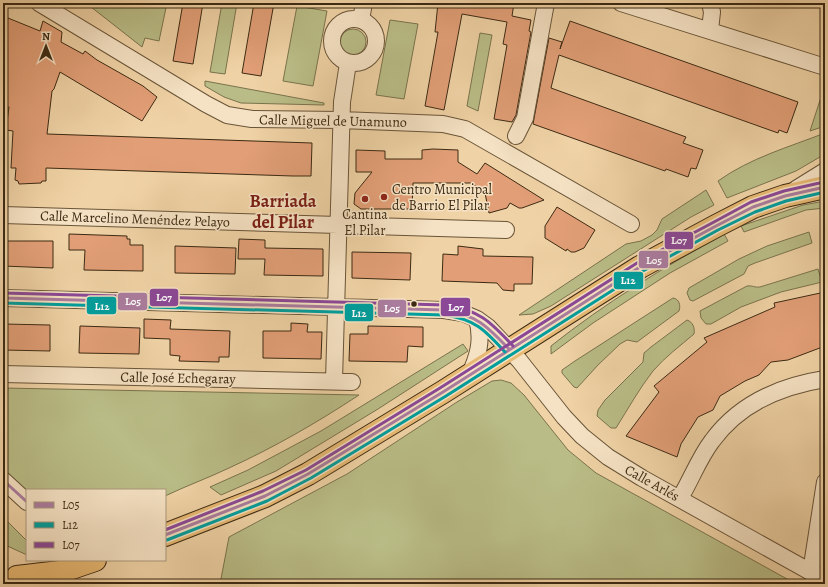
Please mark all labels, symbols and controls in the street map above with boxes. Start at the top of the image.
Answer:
north arrow [26,26,66,66]
text: N [42,29,50,44]
street label: Calle Miguel de Unamuno [259,110,407,132]
place label: Centro Municipal de Barrio El Pilar [392,180,493,215]
district label: Barriada del Pilar [249,189,317,234]
marker: Centro Municipal de Barrio El Pilar [379,192,389,202]
marker: Cantina El Pilar [360,194,370,204]
place label: Cantina El Pilar [342,205,388,240]
street label: Calle Marcelino Menéndez Pelayo [40,206,230,232]
line badge: L07 [664,231,694,250]
text: L07 [671,233,687,248]
line badge: L05 [638,250,669,269]
text: L05 [646,253,662,268]
line badge: L12 [613,271,644,290]
text: L12 [620,273,636,288]
line badge: L07 [149,288,179,307]
text: L07 [156,290,172,305]
line badge: L05 [117,292,148,311]
text: L05 [125,294,141,309]
line badge: L12 [86,296,117,315]
line badge: L07 [440,297,471,317]
text: L12 [94,299,110,314]
line badge: L05 [377,299,407,318]
unlabelled marker [409,299,419,309]
text: L07 [448,300,464,315]
text: L05 [384,301,400,316]
line badge: L12 [344,303,374,322]
text: L12 [351,306,367,321]
street label: Calle José Echegaray [120,367,237,389]
street label: Calle Arlés [621,460,683,506]
legend [26,489,166,561]
text: L05 [62,497,80,513]
text: L12 [62,517,78,533]
text: L07 [62,537,80,553]

